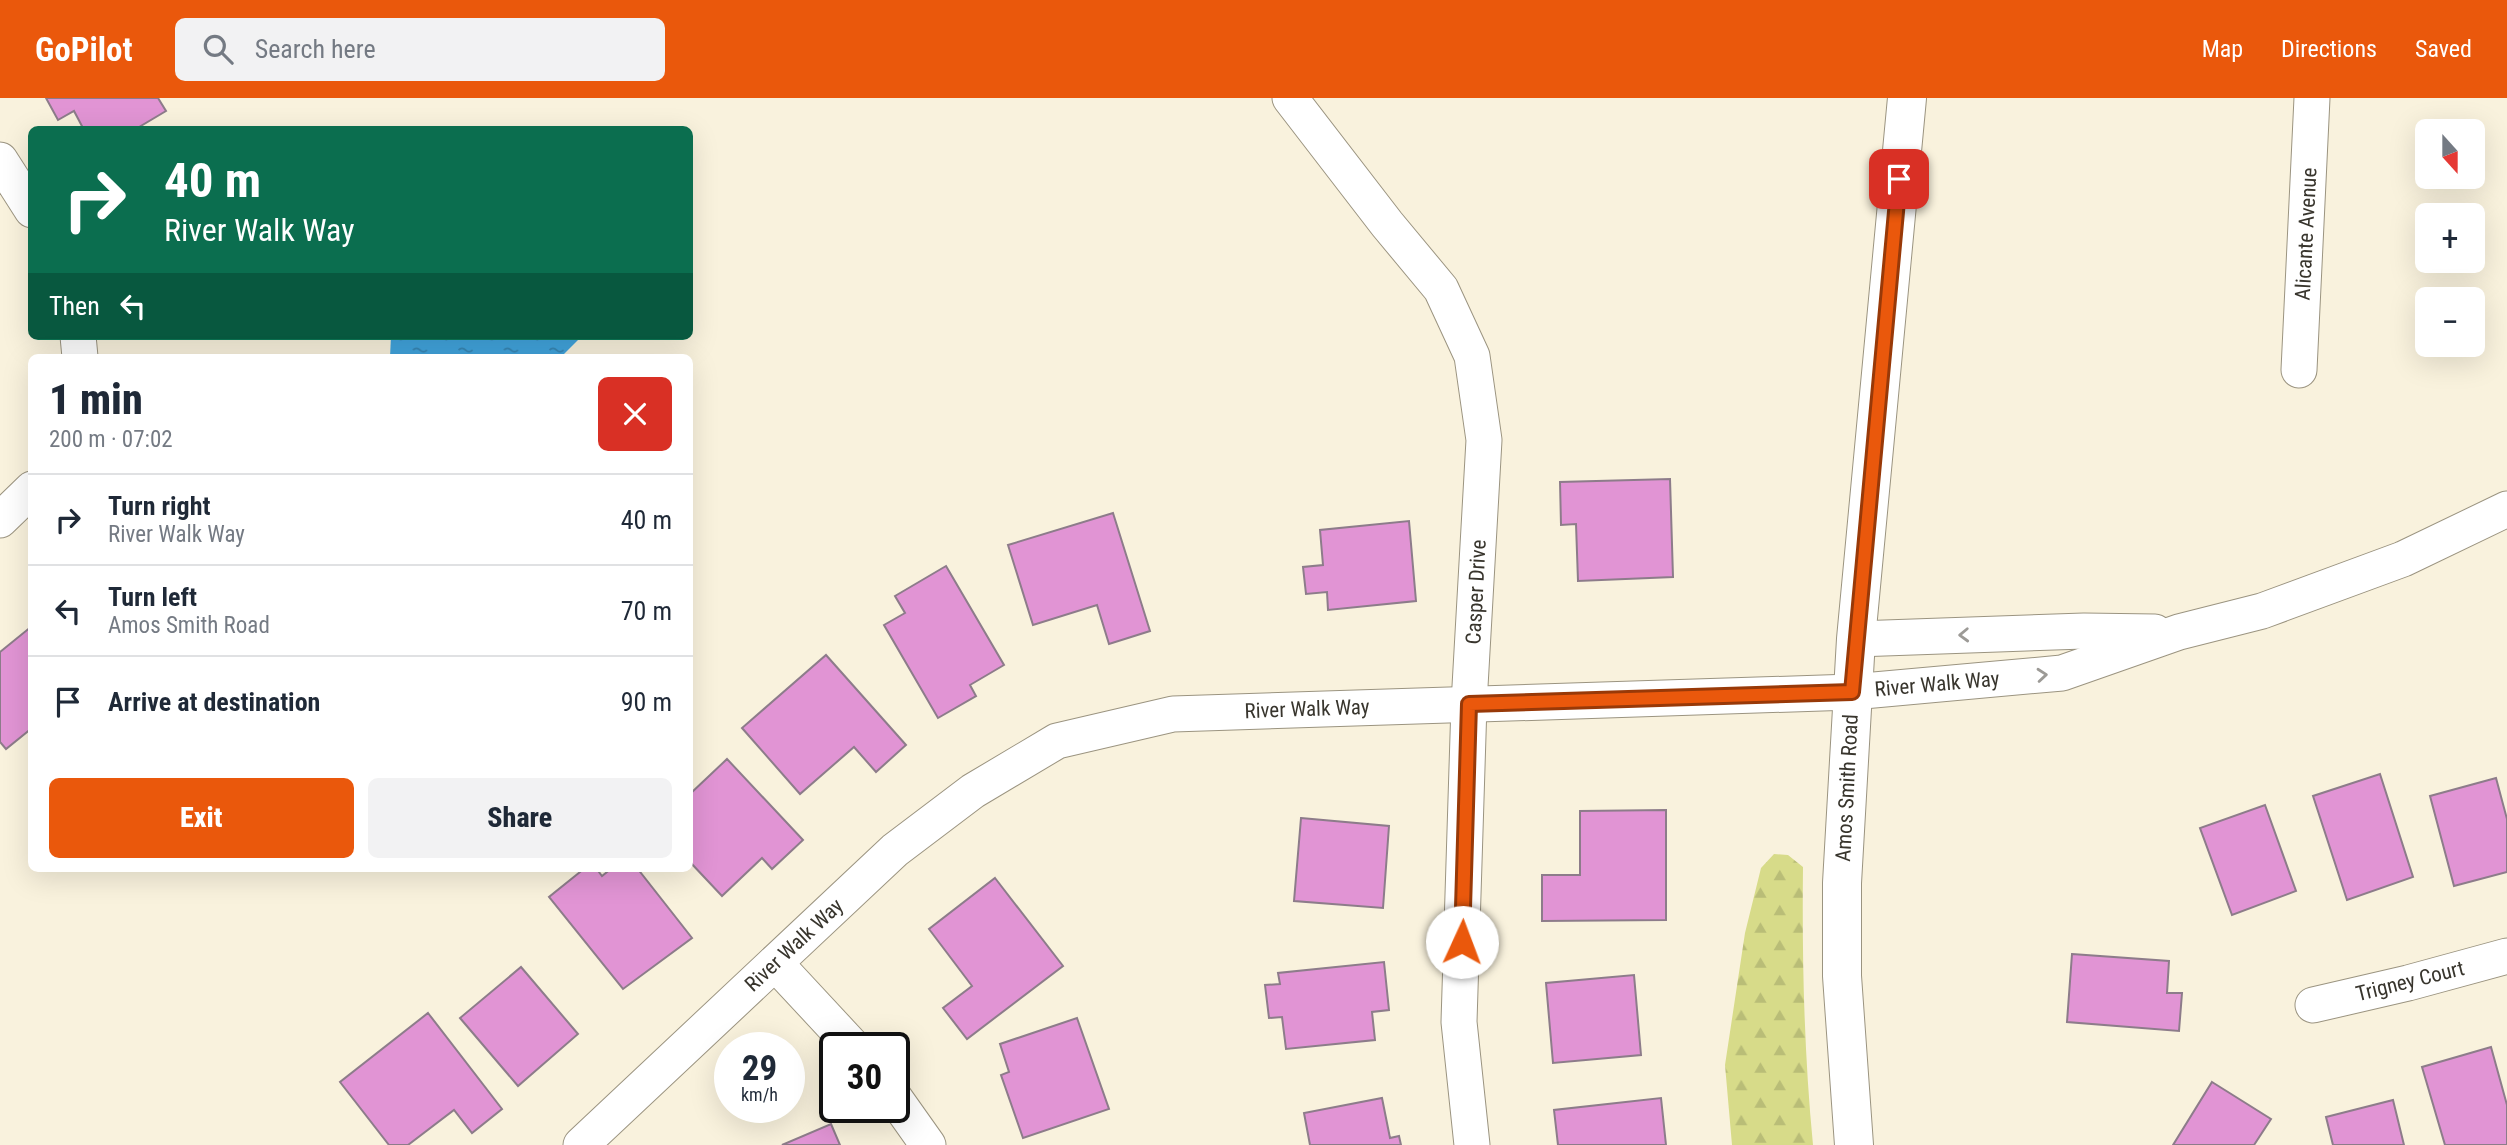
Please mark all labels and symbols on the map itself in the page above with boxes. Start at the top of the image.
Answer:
north arrow [2415,119,2485,189]
pin [1869,149,1929,209]
street label: Alicante Avenue [2291,167,2321,301]
street label: Casper Drive [1461,539,1491,645]
one-way arrow [1958,627,1969,643]
street label: River Walk Way [1874,667,2001,701]
one-way arrow [2037,668,2048,683]
street label: River Walk Way [1244,695,1370,723]
street label: Amos Smith Road [1831,714,1863,862]
street label: River Walk Way [740,893,848,996]
position arrow [1425,905,1499,979]
street label: Trigney Court [2353,956,2467,1006]
speed limit sign: 30 [819,1032,910,1123]

